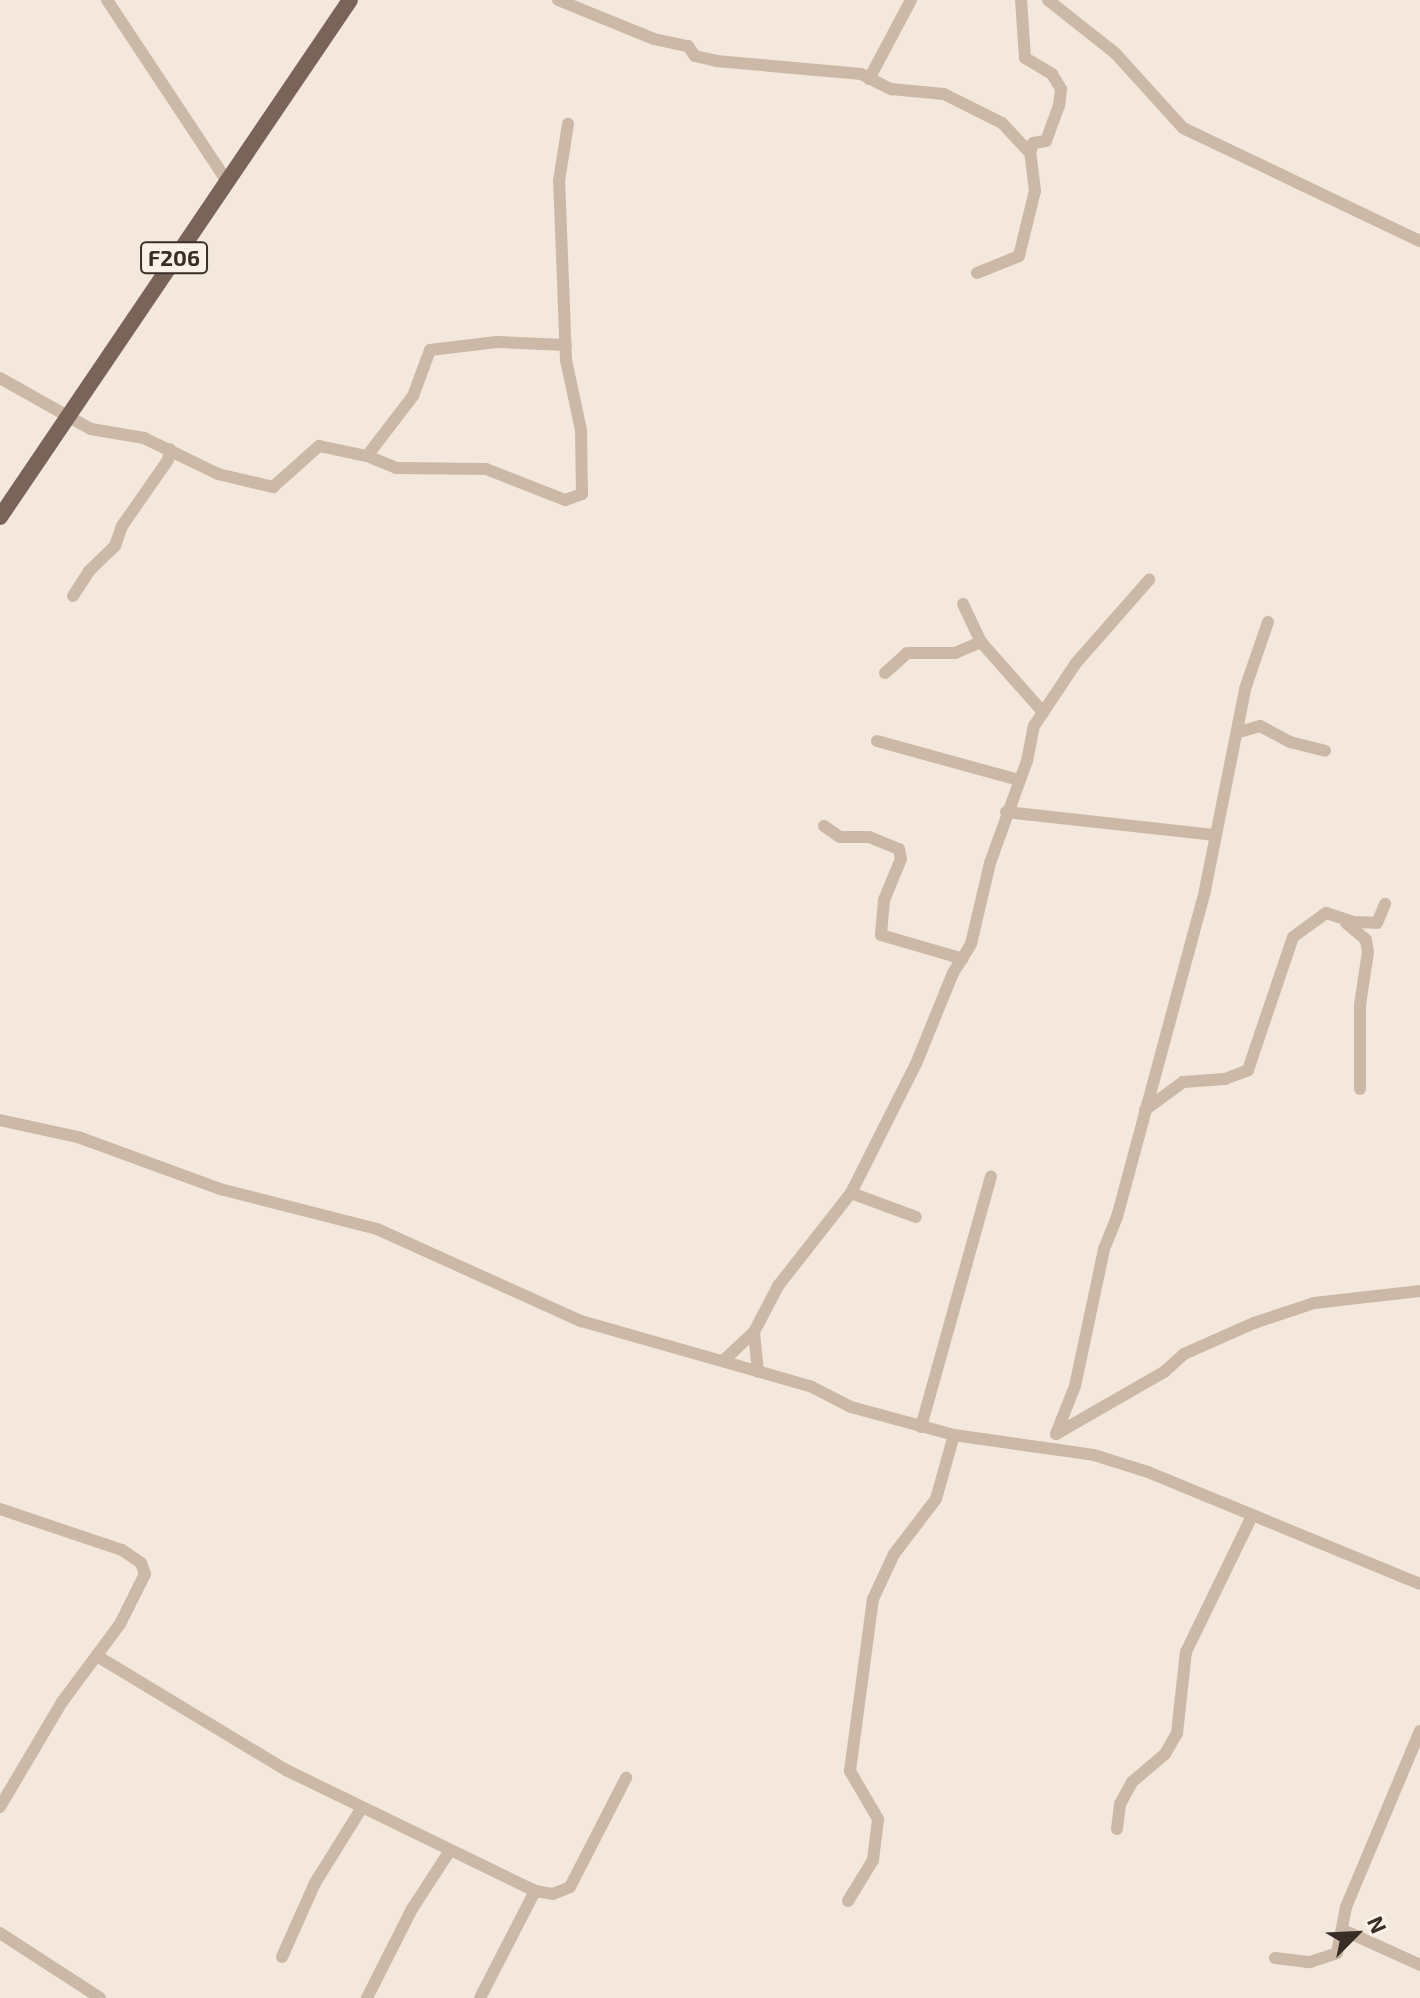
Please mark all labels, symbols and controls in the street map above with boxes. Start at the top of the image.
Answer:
road number: F206 [140,240,208,276]
north arrow [1316,1894,1396,1974]
text: N [1363,1912,1393,1937]

